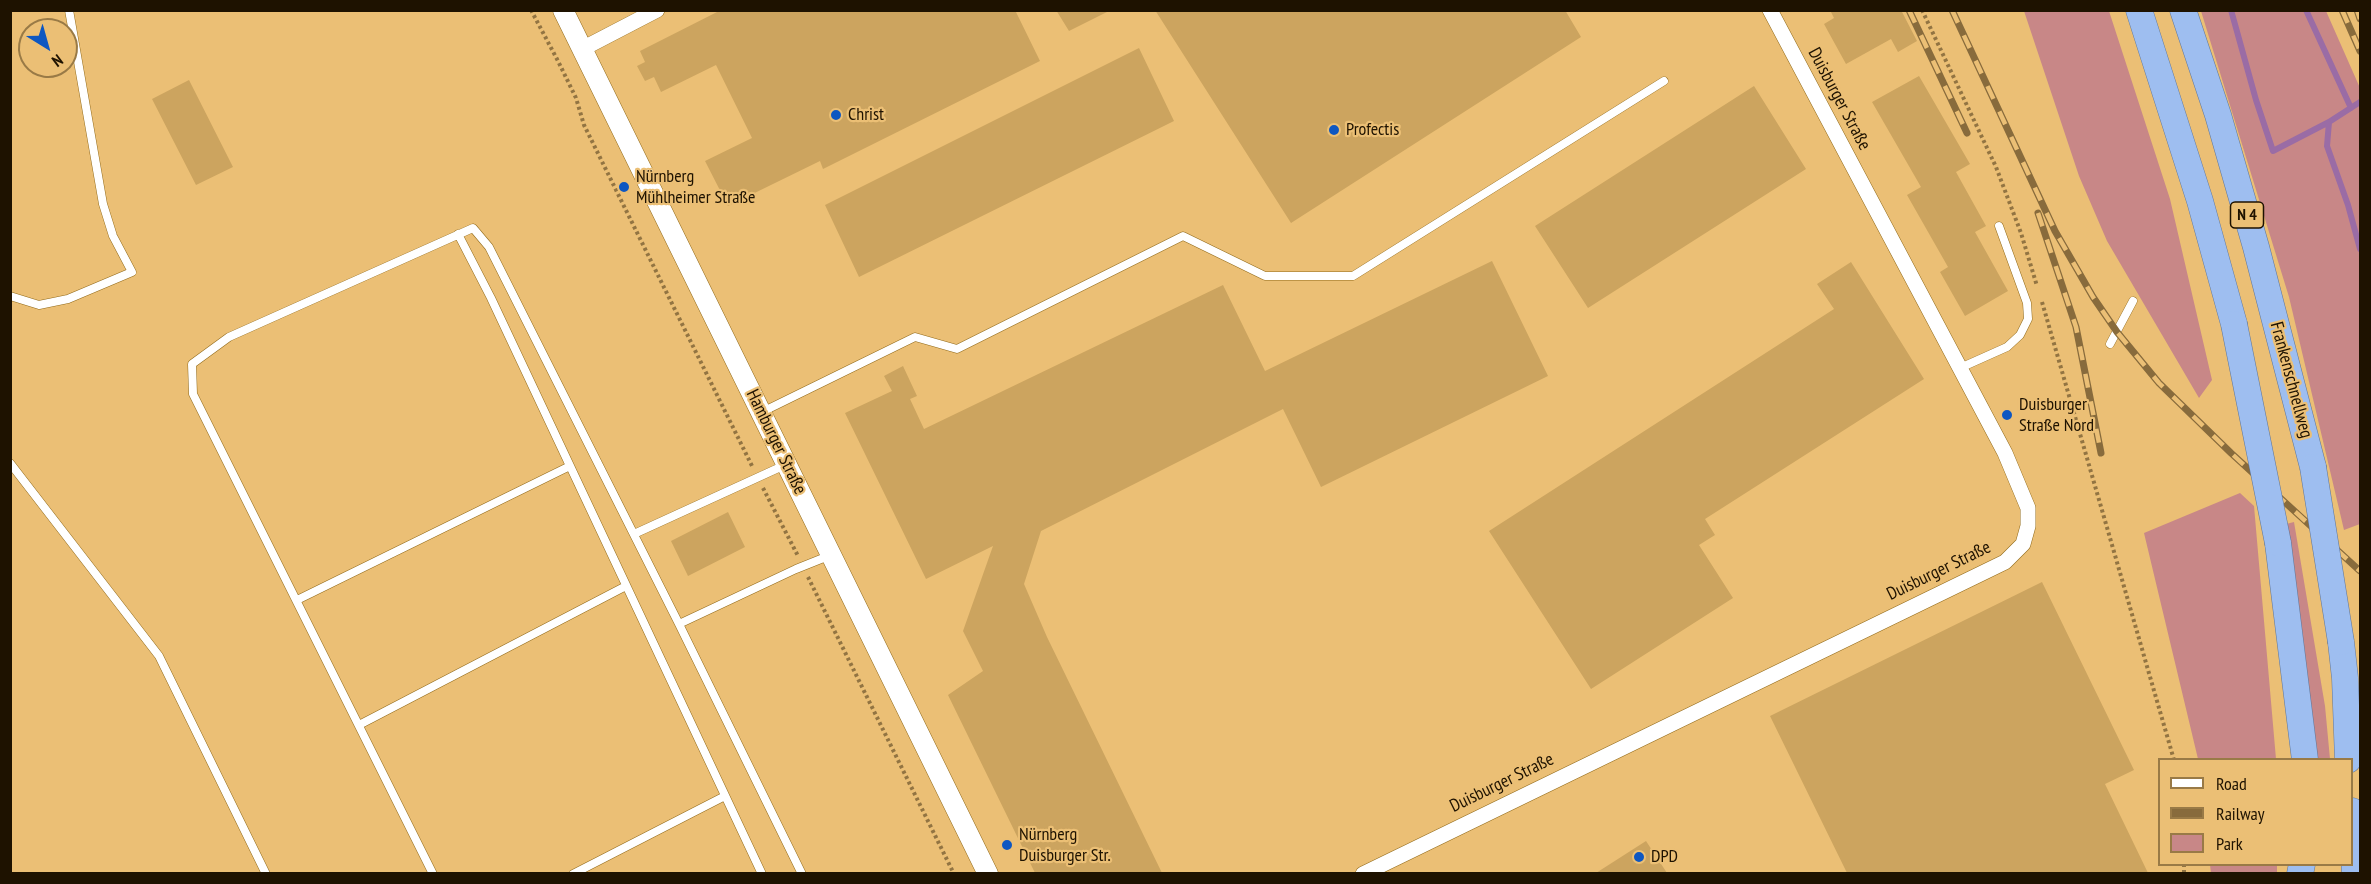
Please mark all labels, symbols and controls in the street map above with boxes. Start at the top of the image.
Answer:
north arrow [18,18,78,78]
street label: Duisburger Straße [1803,44,1875,154]
text: N [48,50,67,71]
place label: Christ [848,104,884,126]
marker: Christ [829,108,843,122]
place label: Profectis [1346,119,1399,141]
marker: Profectis [1327,123,1341,137]
place label: Nürnberg Mühlheimer Straße [636,166,756,208]
marker: Nürnberg Mühlheimer Straße [617,180,631,194]
road number: N 4 [2230,202,2264,228]
street label: Frankenschnellweg [2265,320,2317,440]
street label: Hamburger Straße [741,386,811,498]
place label: Duisburger Straße Nord [2019,394,2094,436]
marker: Duisburger Straße Nord [2000,408,2014,422]
street label: Duisburger Straße [1884,537,1994,605]
street label: Duisburger Straße [1447,749,1557,817]
legend [2158,758,2353,866]
text: Road [2216,772,2247,795]
text: Railway [2216,802,2265,825]
place label: Nürnberg Duisburger Str. [1019,824,1111,866]
text: Park [2216,832,2243,855]
marker: Nürnberg Duisburger Str. [1000,838,1014,852]
place label: DPD [1651,846,1678,868]
marker: DPD [1632,850,1646,864]

